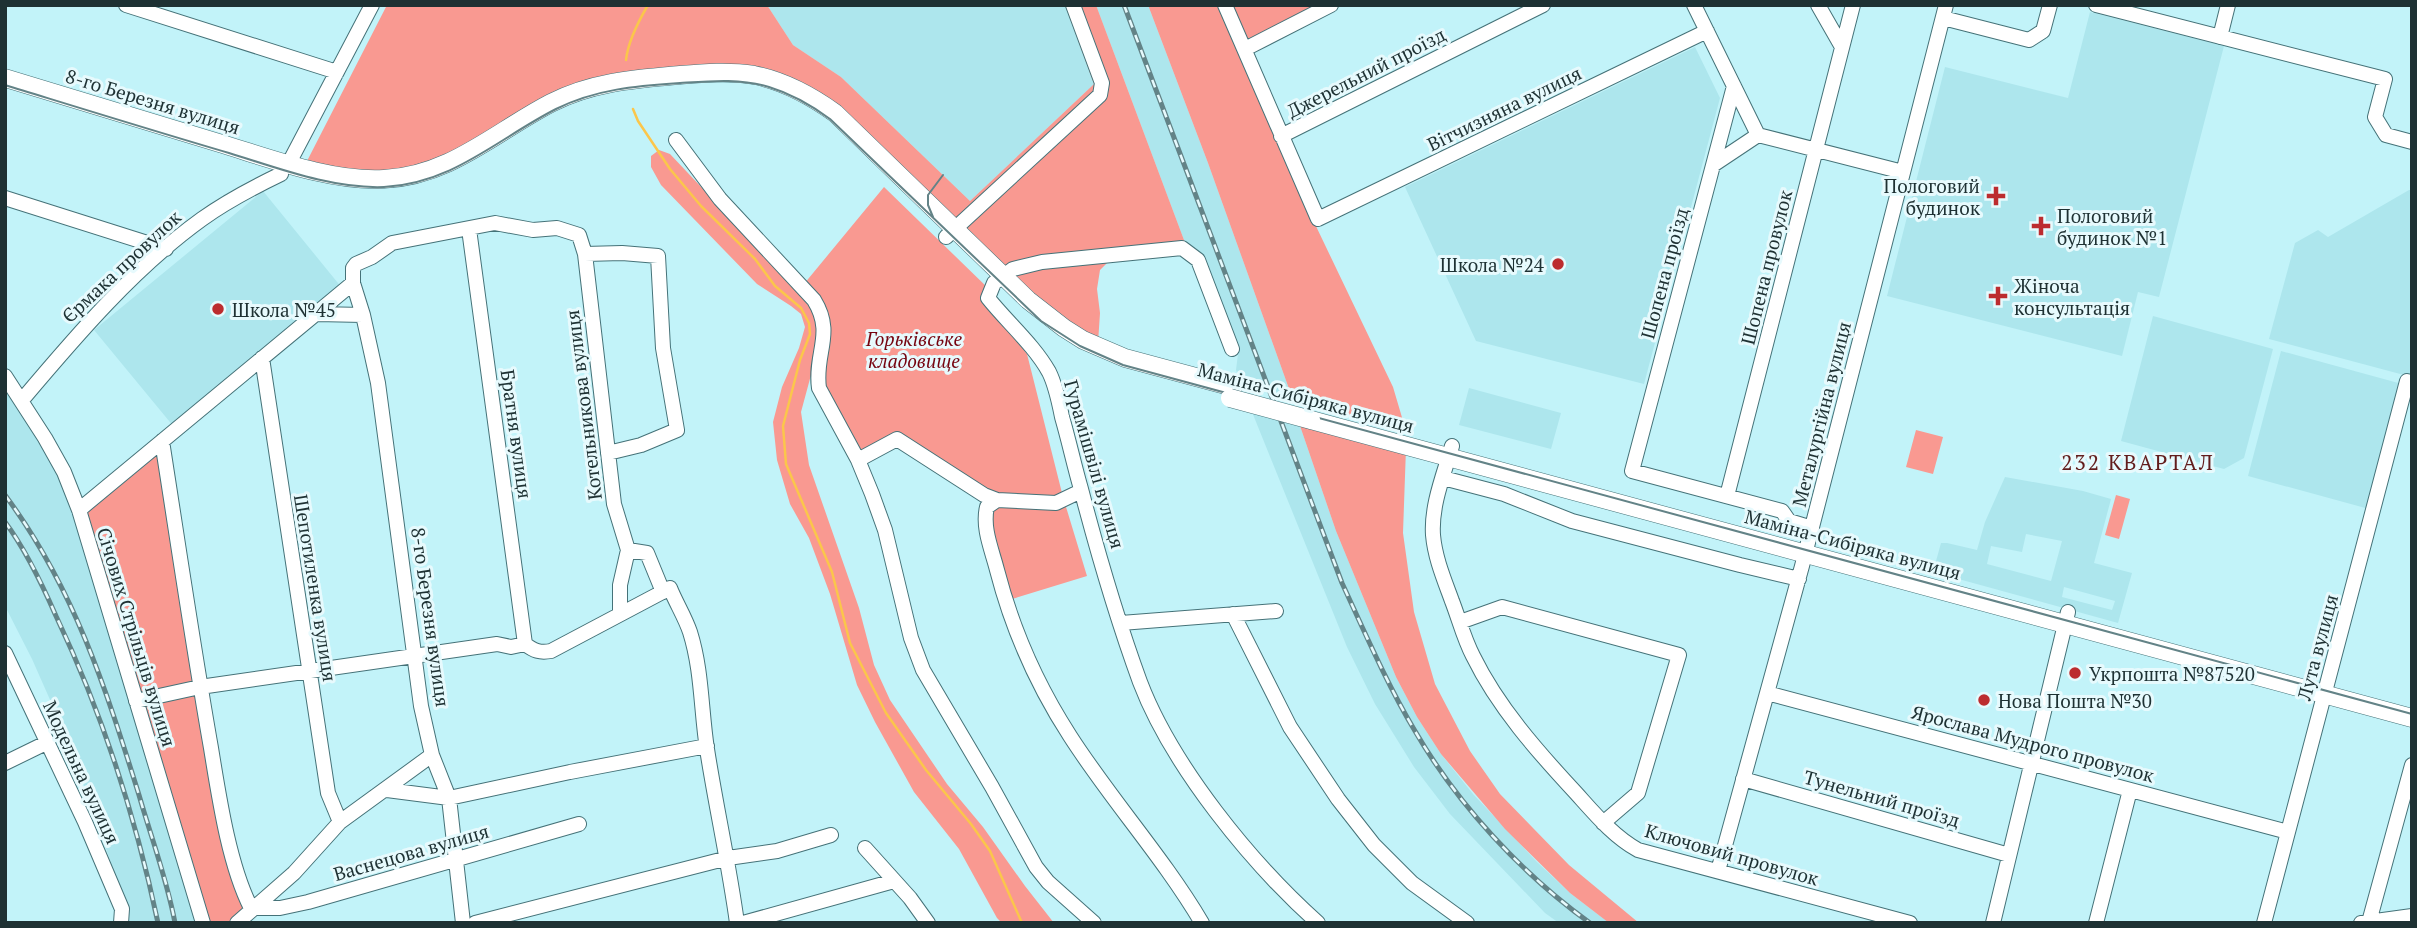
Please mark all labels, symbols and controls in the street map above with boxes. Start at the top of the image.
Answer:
street label: Джерельний проїзд [1282,21,1450,123]
street label: Вітчизняна вулиця [1423,60,1585,156]
street label: 8-го Березня вулиця [63,63,243,139]
place label: Пологовий будинок [1884,173,1981,220]
street label: Шопена провулок [1735,186,1797,347]
marker: Пологовий будинок [1986,186,2006,206]
place label: Пологовий будинок №1 [2057,203,2167,250]
street label: Єрмака провулок [56,204,186,328]
street label: Шопена проїзд [1635,205,1694,341]
marker: Пологовий будинок №1 [2031,216,2051,236]
place label: Школа №24 [1440,252,1545,277]
marker: Школа №24 [1550,256,1566,272]
place label: Жіноча консультація [2014,273,2130,320]
marker: Жіноча консультація [1988,286,2008,306]
place label: Школа №45 [232,297,336,322]
marker: Школа №45 [210,301,226,317]
street label: Котельникова вулиця [559,309,607,501]
street label: Металургійна вулиця [1786,319,1856,509]
park label: Горьківське кладовище [865,326,962,373]
street label: Маміна-Сибіряка вулиця [1195,356,1417,438]
street label: Братня вулиця [496,368,538,500]
street label: Гурамішвілі вулиця [1059,377,1131,551]
district label: 232 КВАРТАЛ [2061,448,2215,476]
street label: Шепотиленка вулиця [289,493,343,683]
street label: Маміна-Сибіряка вулиця [1742,503,1964,585]
street label: Січових Стрільців вулиця [92,524,182,750]
street label: 8-го Березня вулиця [406,526,456,708]
street label: Лута вулиця [2291,591,2343,704]
place label: Укрпошта №87520 [2089,661,2255,686]
marker: Укрпошта №87520 [2067,665,2083,681]
place label: Нова Пошта №30 [1998,688,2152,713]
marker: Нова Пошта №30 [1976,692,1992,708]
street label: Модельна вулиця [38,696,126,848]
street label: Ярослава Мудрого провулок [1909,699,2158,788]
street label: Тунельний проїзд [1801,764,1963,832]
street label: Ключовий провулок [1642,817,1822,891]
street label: Васнецова вулиця [330,818,492,886]

